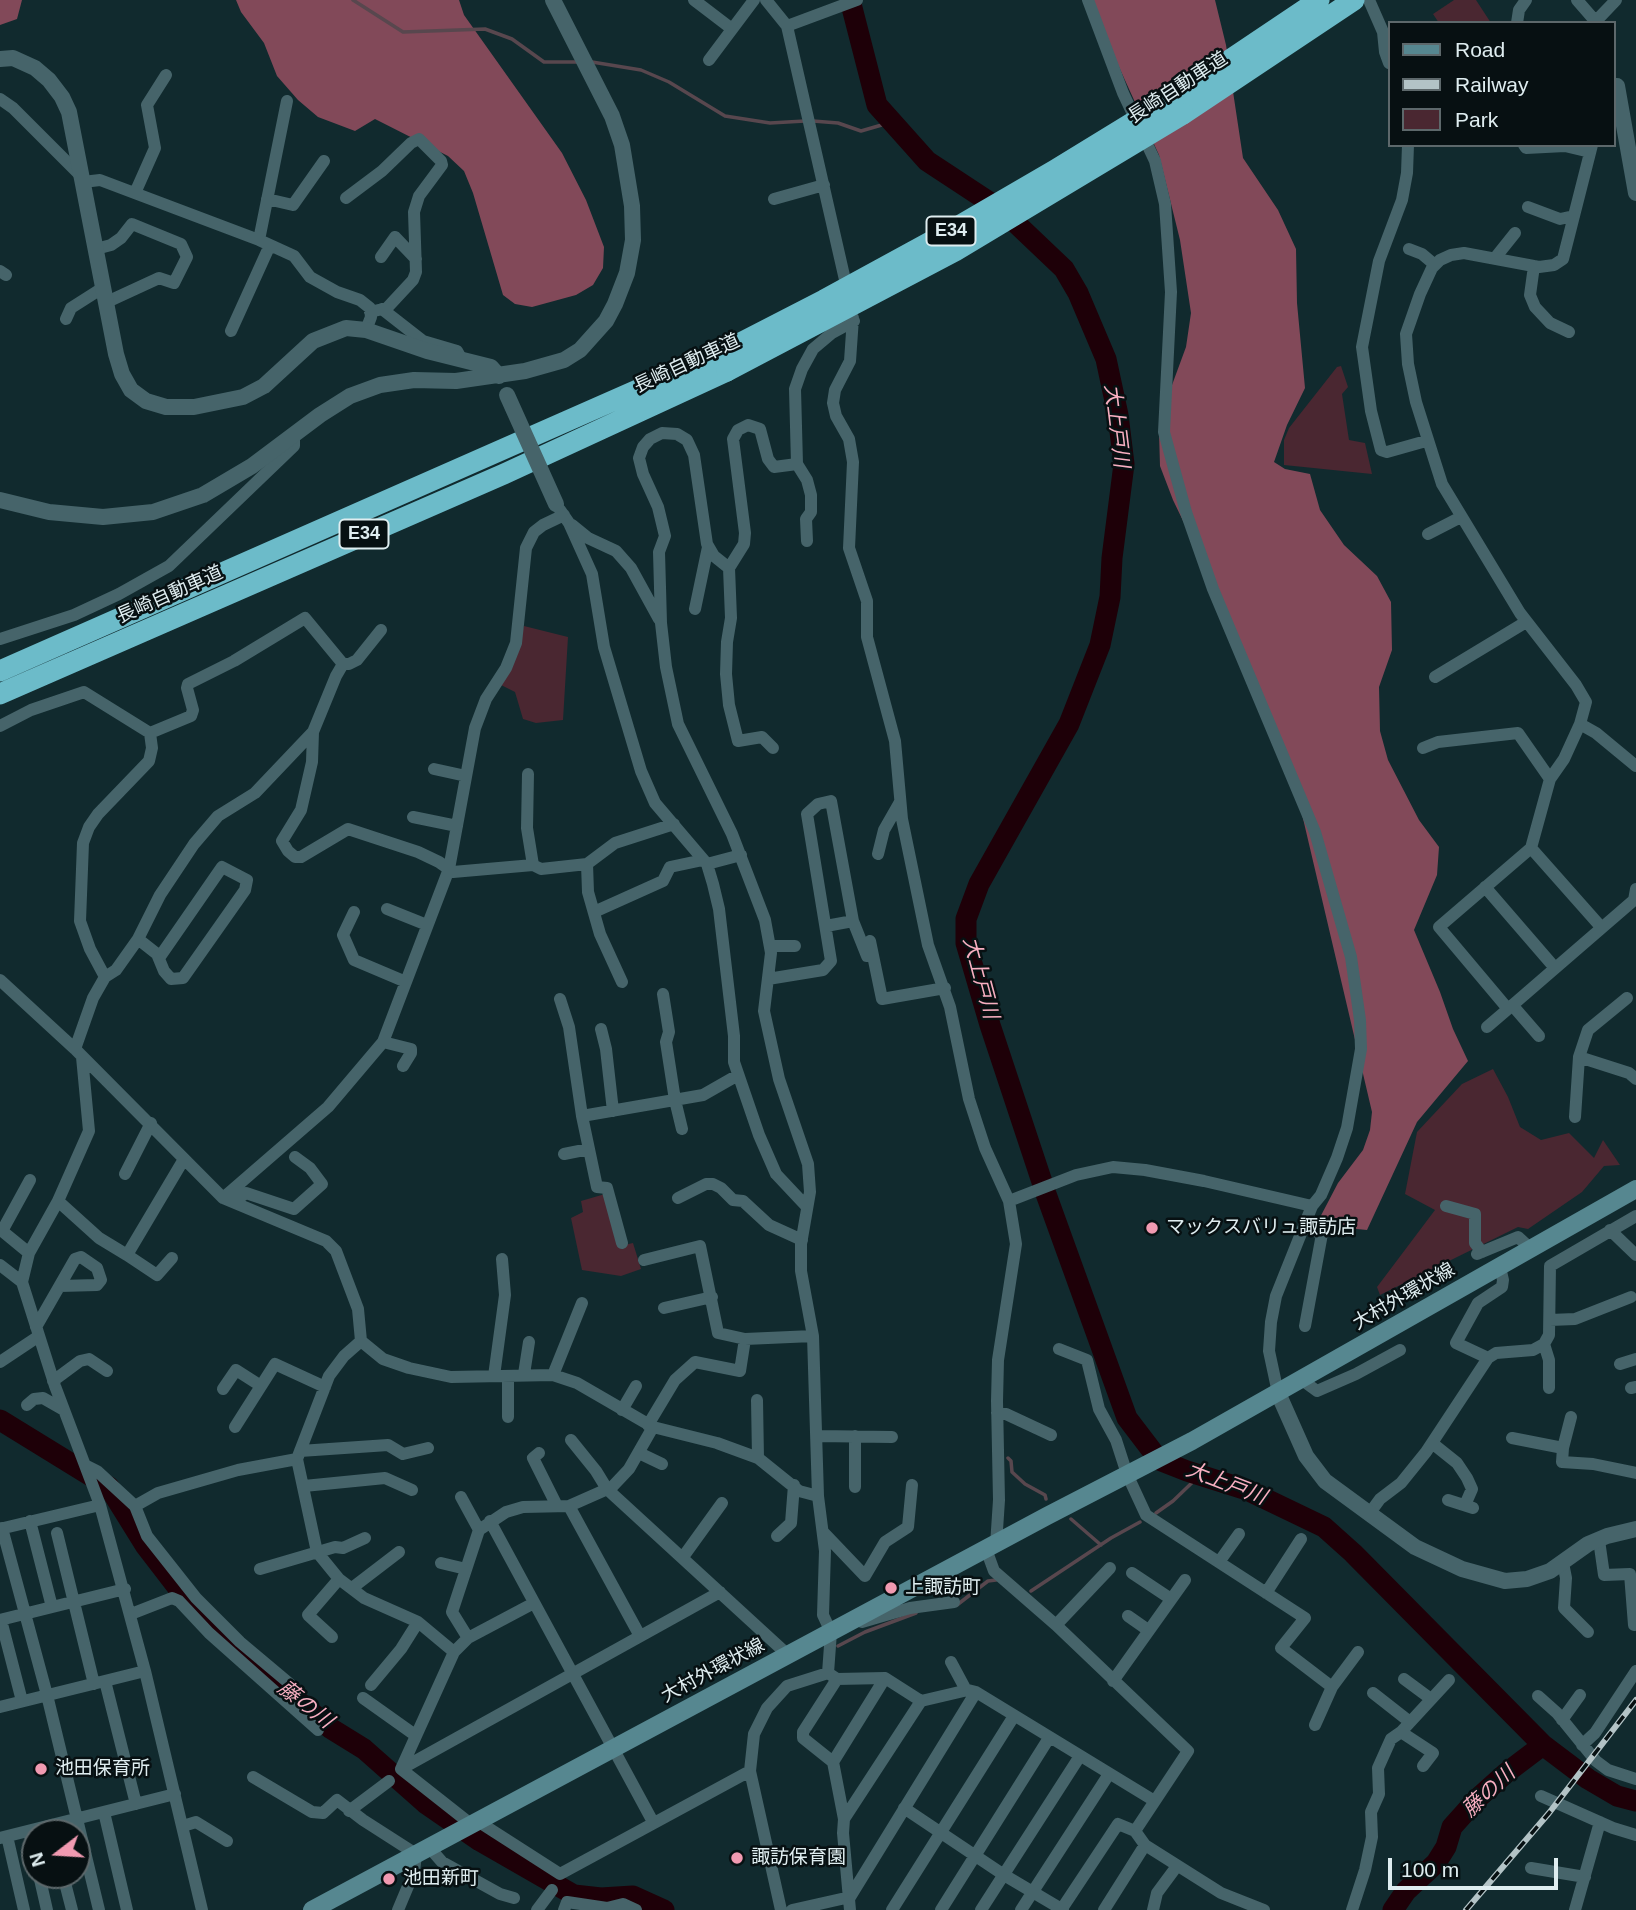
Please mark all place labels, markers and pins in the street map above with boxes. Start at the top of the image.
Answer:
place label: マックスバリュ諏訪店 [1166,1217,1356,1239]
marker: マックスバリュ諏訪店 [1144,1220,1160,1236]
place label: 上諏訪町 [905,1577,981,1599]
marker: 上諏訪町 [883,1580,899,1596]
place label: 池田保育所 [55,1758,150,1780]
marker: 池田保育所 [33,1761,49,1777]
place label: 諏訪保育園 [751,1847,846,1869]
marker: 諏訪保育園 [729,1850,745,1866]
place label: 池田新町 [403,1868,479,1890]
marker: 池田新町 [381,1871,397,1887]

